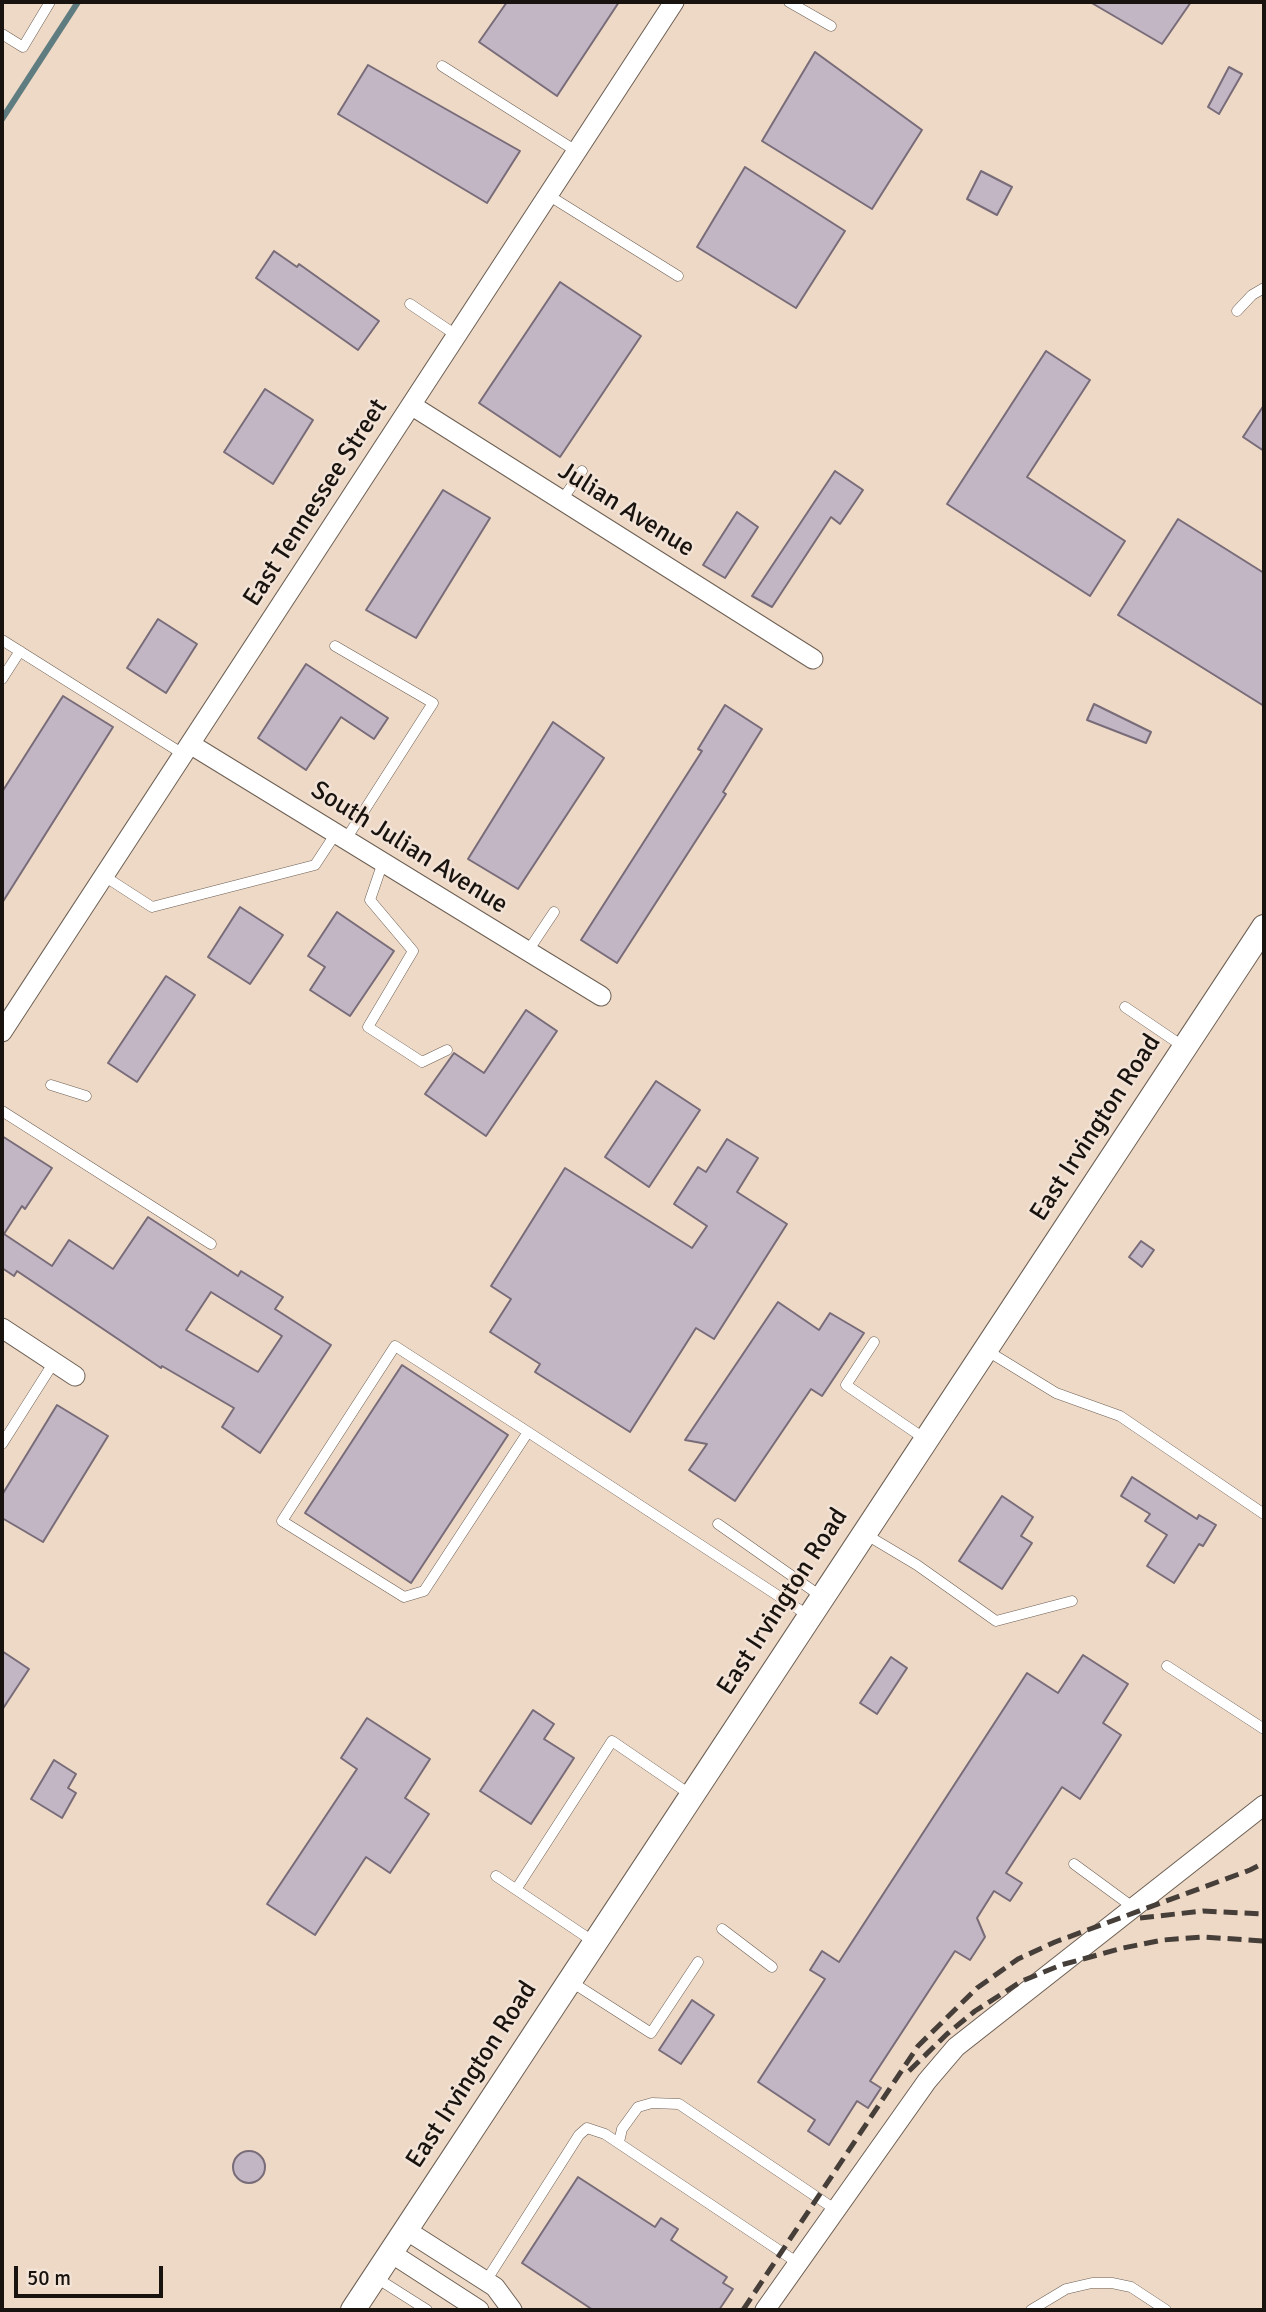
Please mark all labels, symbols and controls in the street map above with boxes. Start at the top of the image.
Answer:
street label: East Tennessee Street [237,393,395,613]
street label: Julian Avenue [552,456,700,564]
street label: South Julian Avenue [305,775,513,921]
street label: East Irvington Road [1024,1029,1168,1227]
street label: East Irvington Road [711,1503,855,1701]
street label: East Irvington Road [400,1976,544,2174]
scale bar [18,2252,166,2296]
text: 50 m [27,2265,71,2291]

